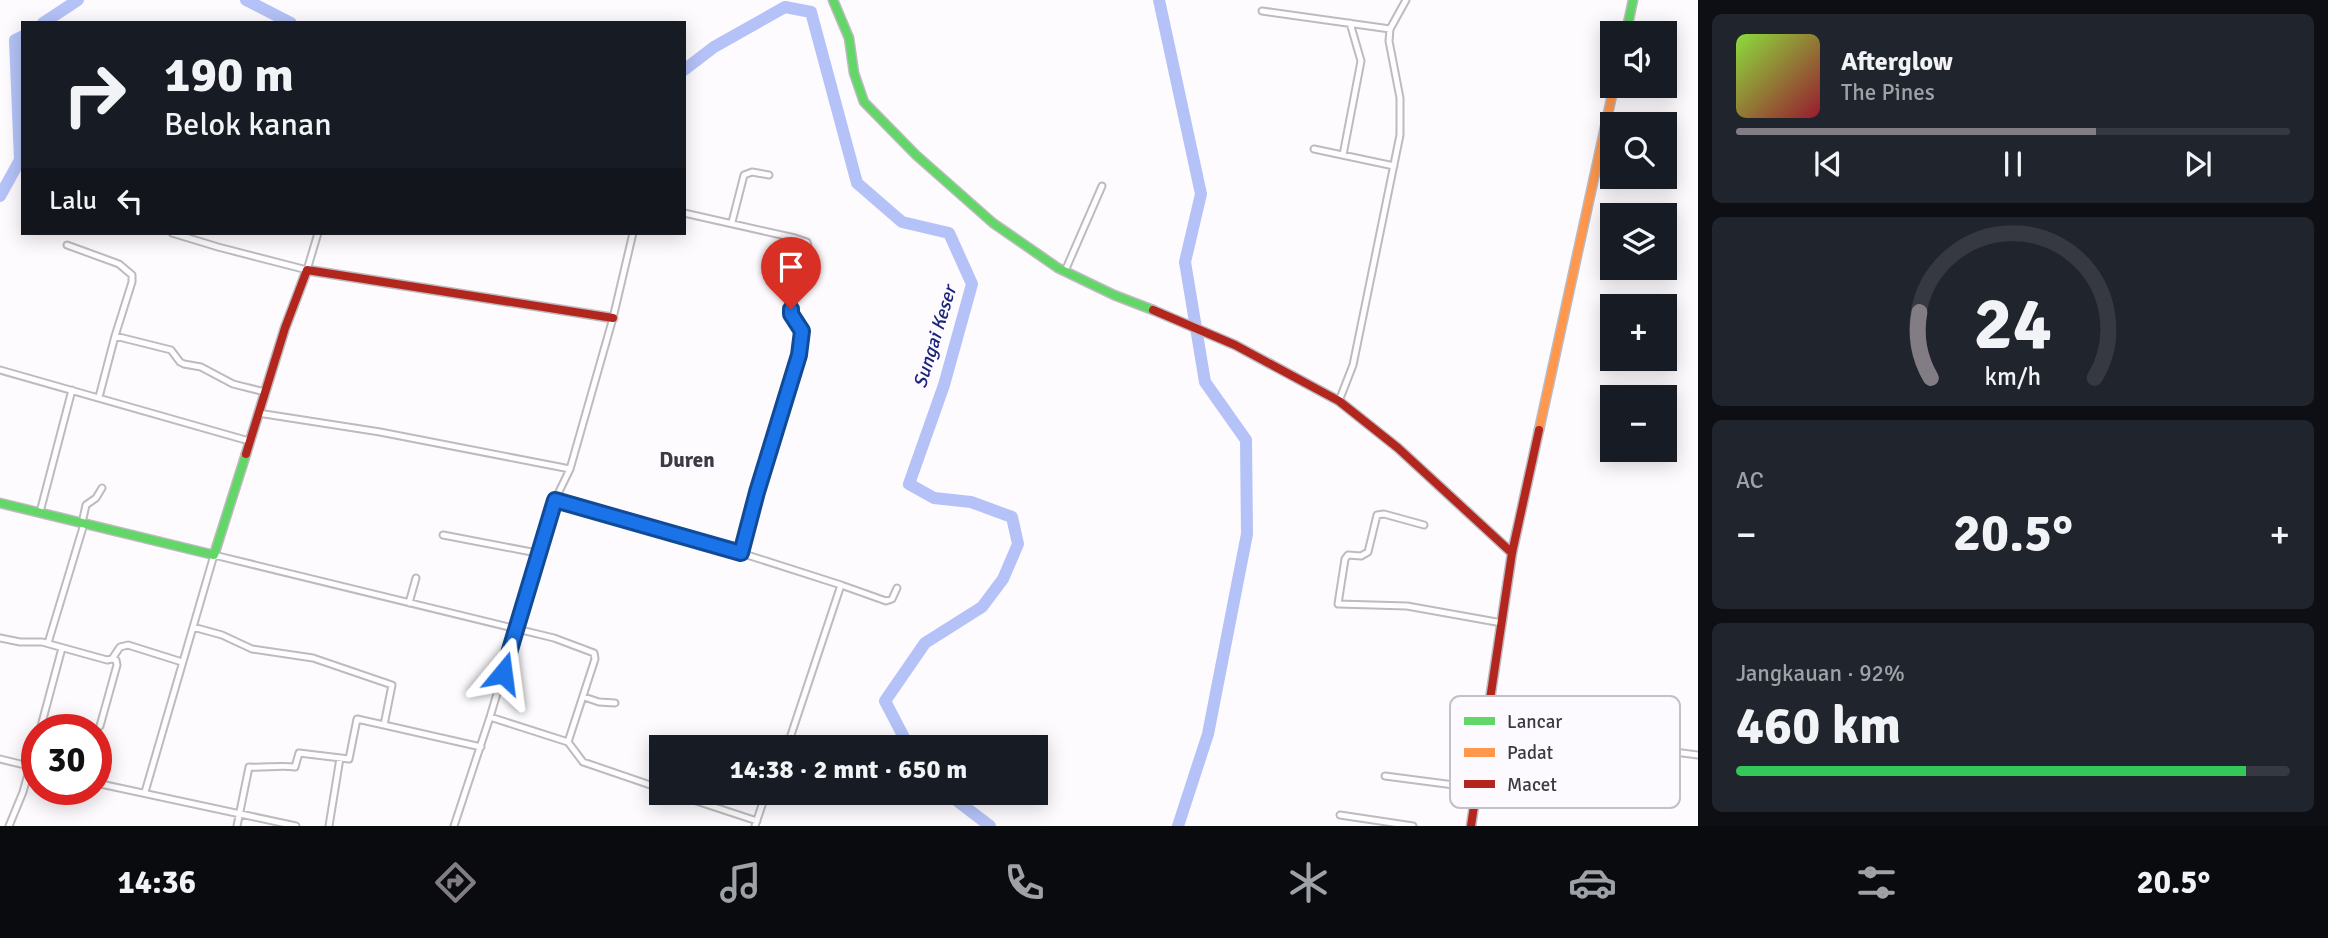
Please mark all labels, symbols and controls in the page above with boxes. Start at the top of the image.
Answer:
map controls [1600,21,1677,462]
button: sound [1600,21,1677,98]
text: 190 m [164,45,294,105]
text: Afterglow [1841,46,1953,78]
icon: right [49,49,140,140]
text: The Pines [1841,78,1935,107]
text: Belok kanan [164,105,332,144]
button: search [1600,112,1677,189]
icon: previous [1809,145,1847,183]
icon: pause [1994,145,2032,183]
icon: next [2179,145,2217,183]
icon: left [111,182,149,220]
text: Lalu [49,185,97,217]
button: layers [1600,203,1677,280]
pin [761,237,821,309]
icon: arrive [772,248,810,286]
water label: Sungai Keser [908,280,963,391]
text: 24 [1974,280,2052,369]
button: + [1600,294,1677,371]
text: km/h [1985,360,2041,391]
button: − [1600,385,1677,462]
district label: Duren [659,447,715,473]
text: AC [1736,466,1764,495]
text: 20.5° [1953,501,2073,565]
text: − [1736,511,1757,558]
text: + [2269,511,2290,558]
position arrow [466,636,540,710]
text: Jangkauan · 92% [1736,659,1905,688]
text: 460 km [1736,694,1901,758]
legend [1450,696,1680,808]
text: Lancar [1507,710,1562,734]
speed limit sign: 30 [21,714,112,805]
text: Padat [1507,741,1553,765]
text: 14:38 · 2 mnt · 650 m [730,754,967,786]
text: Macet [1507,773,1557,797]
icon: directions [431,858,480,907]
icon: music [716,858,765,907]
icon: phone [1000,858,1049,907]
icon: climate [1284,858,1333,907]
icon: car [1568,858,1617,907]
icon: filters [1852,858,1901,907]
text: 14:36 [118,863,196,902]
text: 20.5° [2137,863,2210,902]

